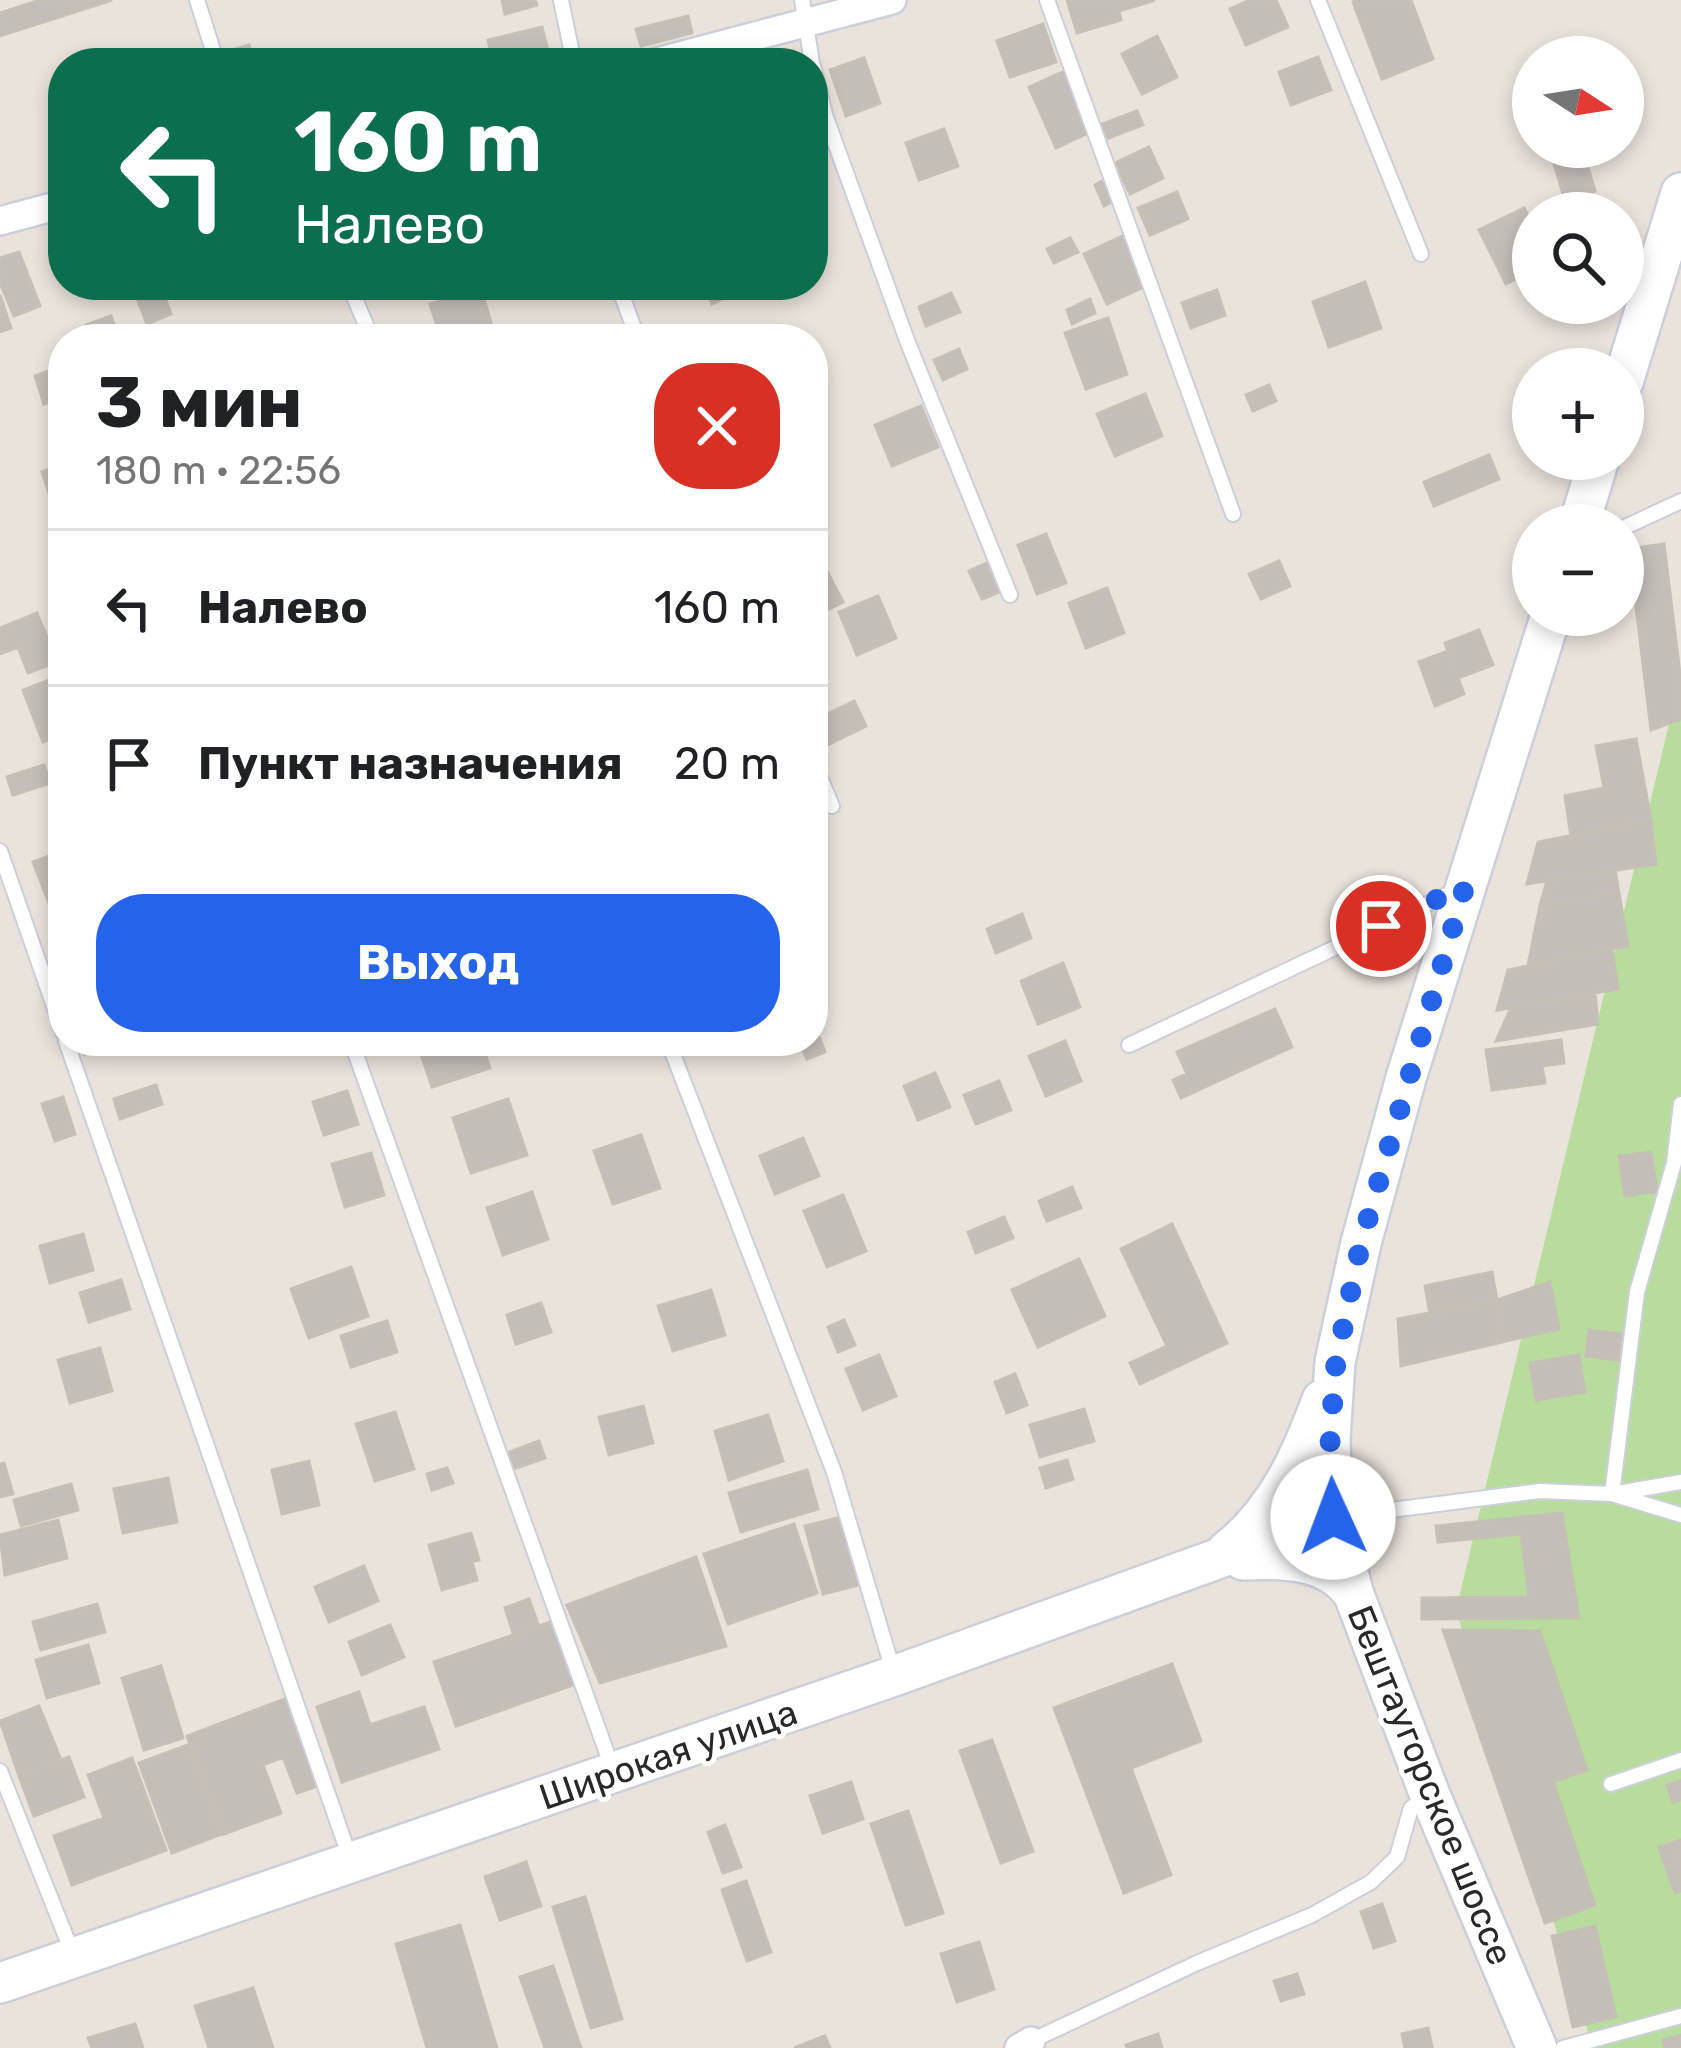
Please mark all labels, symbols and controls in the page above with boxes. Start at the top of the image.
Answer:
north arrow [1512,36,1644,168]
map controls [1512,36,1644,636]
text: 160 m [294,92,542,192]
icon: left [96,96,252,252]
button: search [1512,192,1644,324]
text: Налево [294,193,485,257]
button: + [1512,348,1644,480]
text: 3 мин [96,360,303,445]
button: close [654,363,780,489]
text: 180 m · 22:56 [96,448,341,494]
button: − [1512,504,1644,636]
icon: left [96,575,162,641]
text: Налево [198,581,368,634]
text: 160 m [654,581,780,634]
icon: arrive [96,731,162,797]
text: Пункт назначения [198,737,623,790]
text: 20 m [674,737,780,790]
pin [1330,875,1432,977]
icon: arrive [1348,893,1414,959]
button: Выход [96,894,780,1032]
position arrow [1270,1454,1396,1580]
street label: Бештаугорское шоссе [1339,1599,1522,1971]
street label: Широкая улица [534,1690,803,1819]

